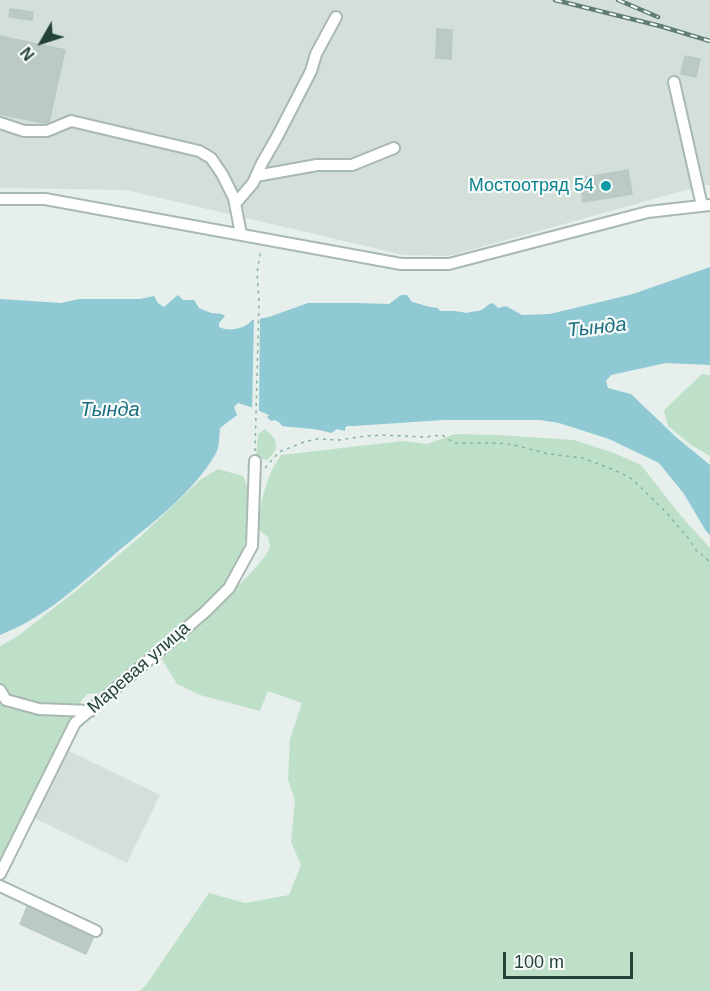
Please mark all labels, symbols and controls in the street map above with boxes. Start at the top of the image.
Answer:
north arrow [12,12,72,72]
text: N [17,44,38,63]
place label: Мостоотряд 54 [469,175,594,197]
marker: Мостоотряд 54 [599,179,613,193]
water label: Тында [566,313,628,343]
water label: Тында [80,398,140,422]
street label: Маревая улица [83,618,195,718]
scale bar [506,940,636,978]
text: 100 m [514,952,564,972]

